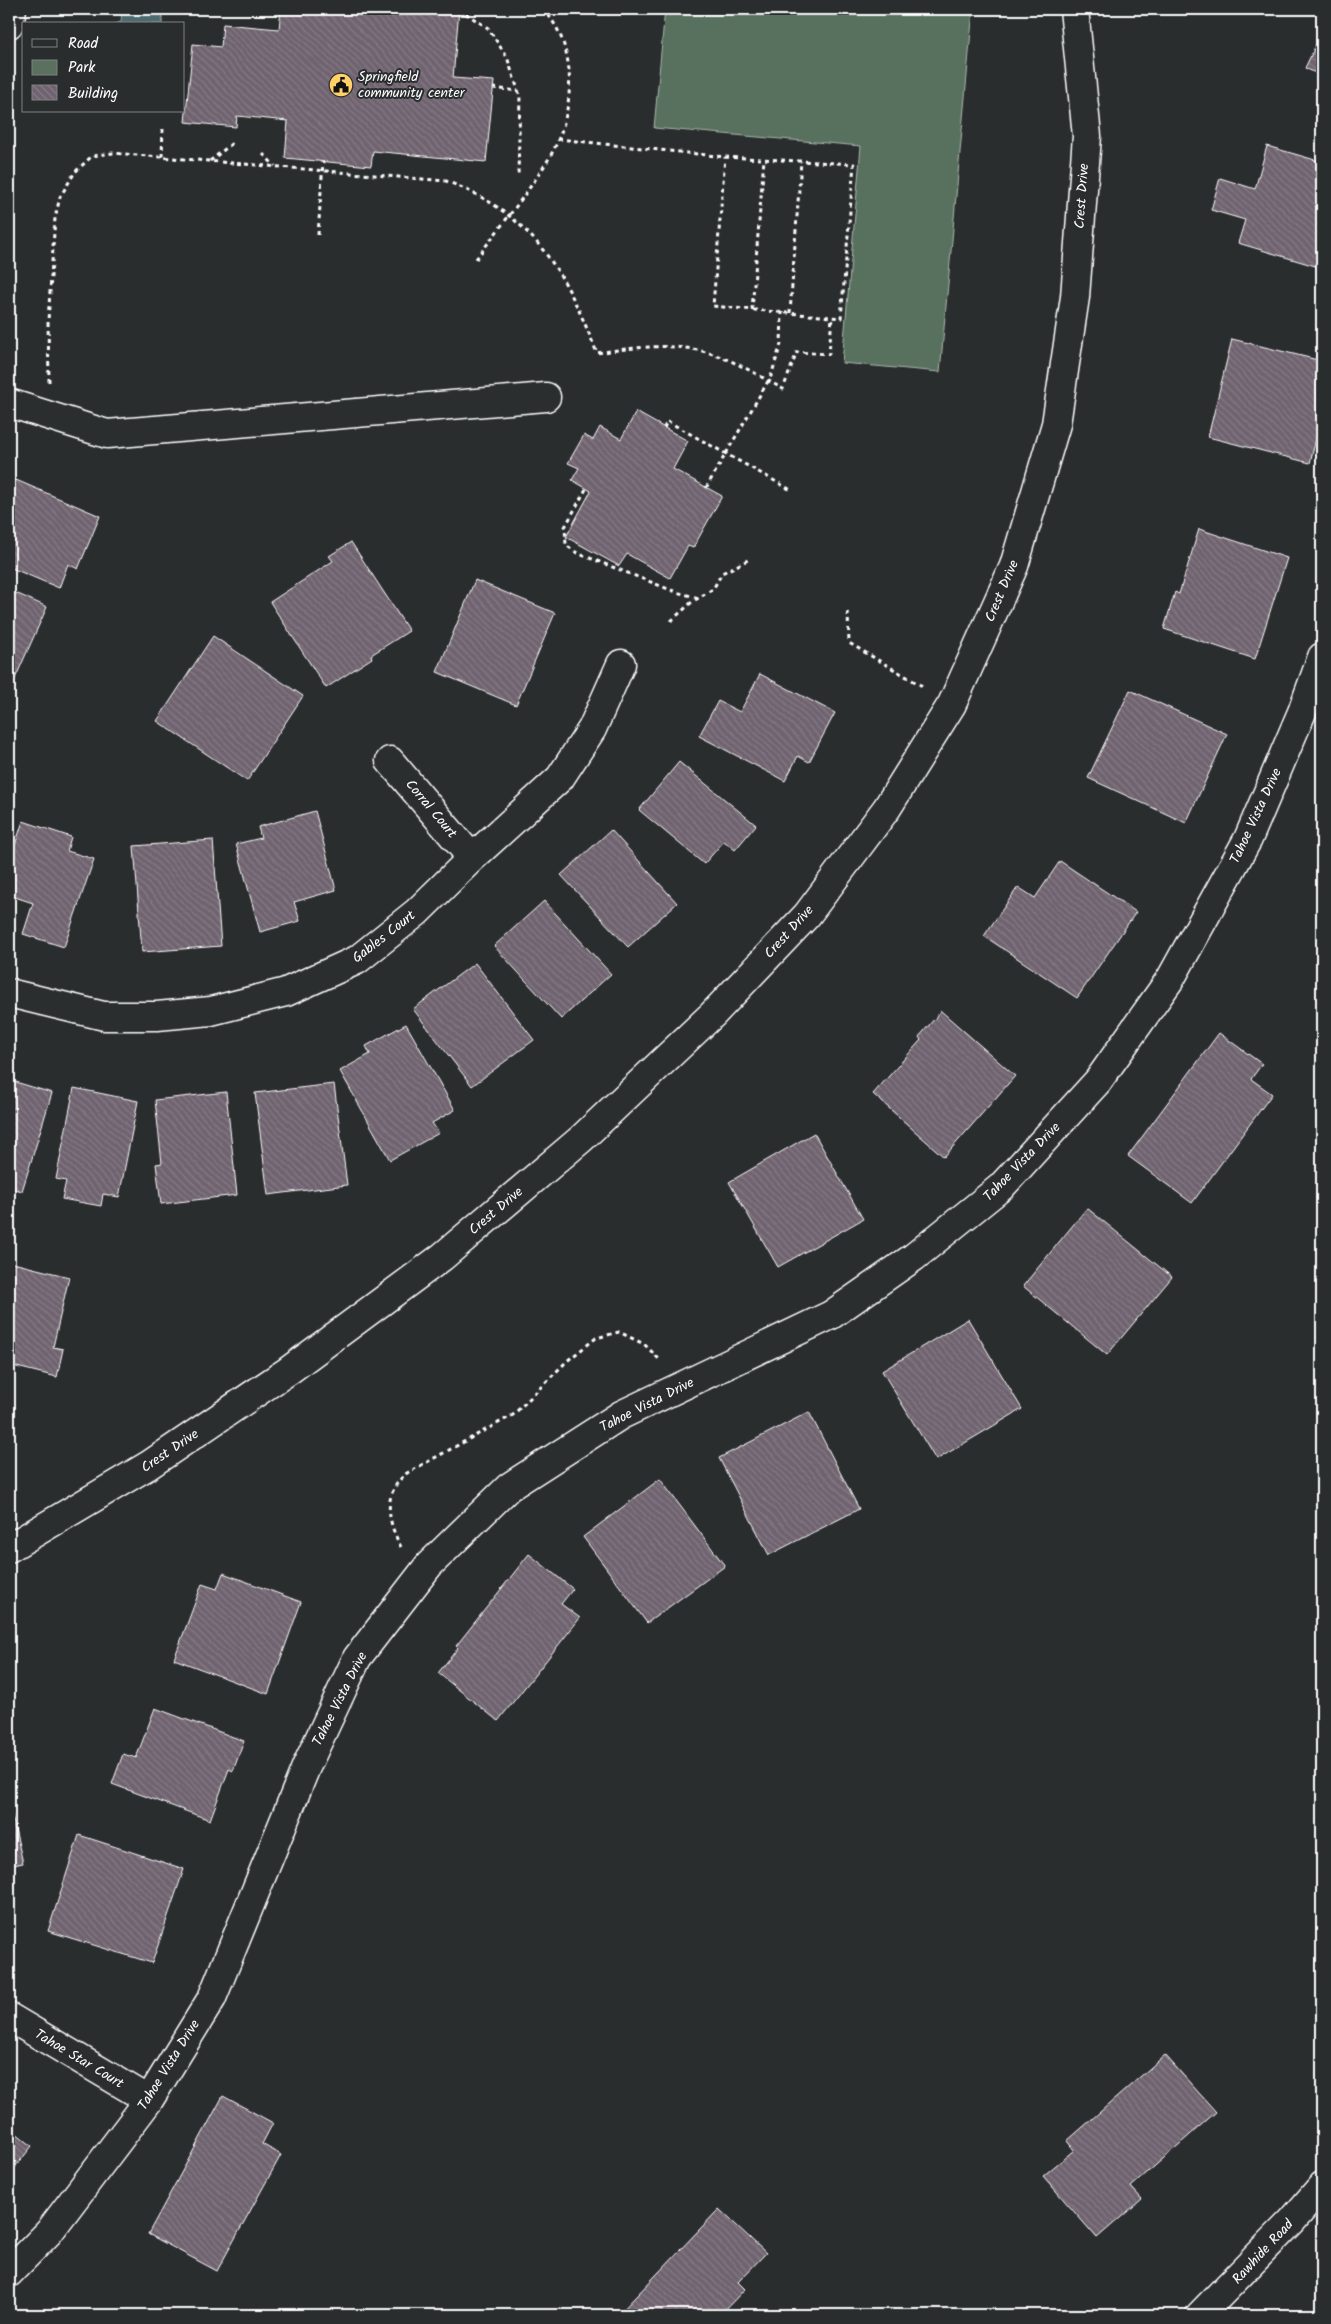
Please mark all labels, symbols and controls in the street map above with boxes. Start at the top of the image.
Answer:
legend [22,22,185,112]
text: Road [68,32,99,56]
text: Park [68,56,96,80]
place label: Springfield community center [358,66,466,104]
public building icon: Springfield community center [328,72,354,98]
text: Building [68,82,118,106]
street label: Crest Drive [1069,162,1095,229]
street label: Crest Drive [979,556,1025,625]
street label: Tahoe Vista Drive [1224,764,1288,867]
street label: Corral Court [400,775,463,844]
street label: Crest Drive [759,900,820,964]
street label: Gables Court [348,905,421,969]
street label: Tahoe Vista Drive [978,1117,1066,1207]
street label: Crest Drive [464,1181,529,1240]
street label: Tahoe Vista Drive [596,1371,699,1438]
street label: Crest Drive [137,1423,204,1478]
street label: Tahoe Vista Drive [307,1647,374,1750]
street label: Tahoe Vista Drive [132,2015,206,2115]
street label: Tahoe Star Court [30,2024,128,2095]
street label: Rawhide Road [1227,2214,1300,2289]

